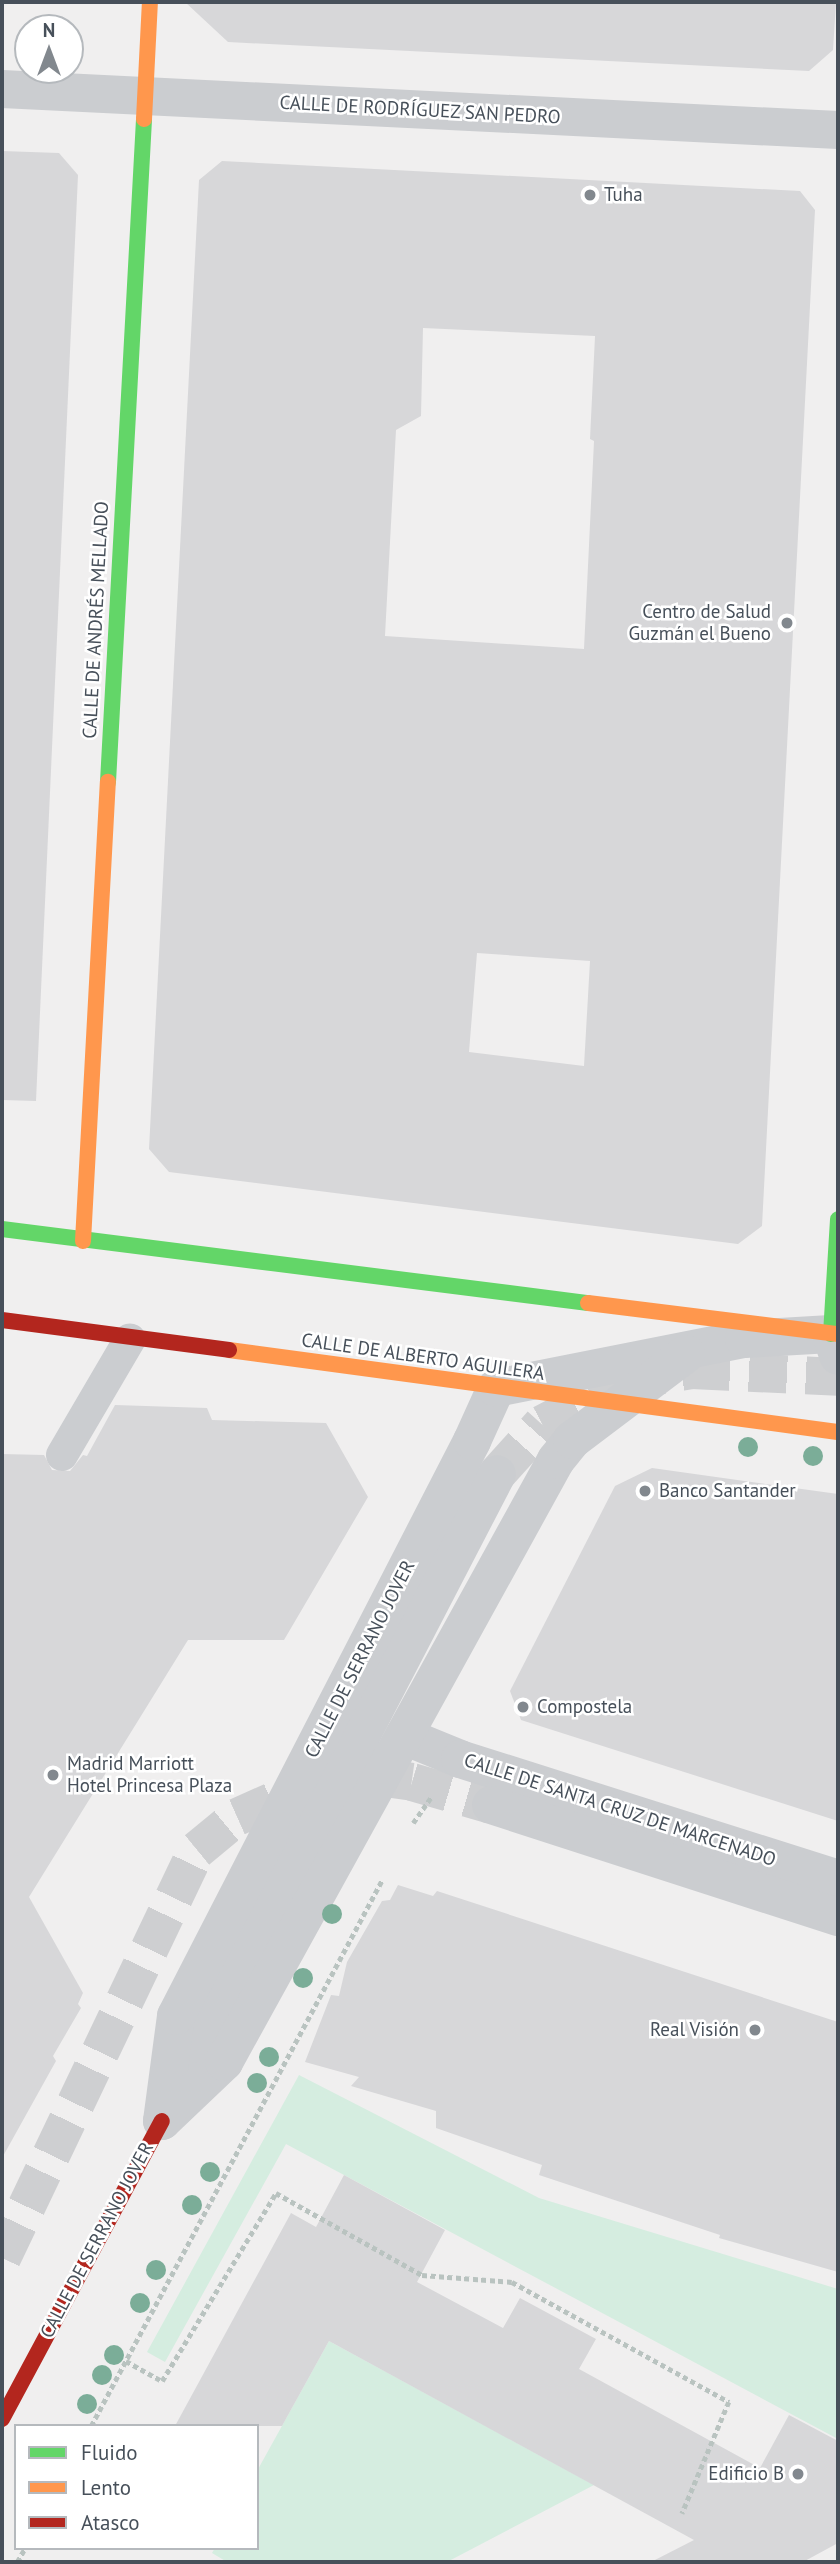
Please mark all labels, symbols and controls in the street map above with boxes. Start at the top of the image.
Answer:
north arrow [14,14,84,84]
text: N [43,18,55,42]
street label: CALLE DE RODRÍGUEZ SAN PEDRO [279,91,561,129]
place label: Tuha [604,184,643,206]
marker: Tuha [582,187,598,203]
street label: CALLE DE ANDRÉS MELLADO [78,500,114,740]
place label: Centro de Salud Guzmán el Bueno [628,601,771,645]
marker: Centro de Salud Guzmán el Bueno [777,613,797,633]
street label: CALLE DE ALBERTO AGUILERA [300,1329,546,1385]
place label: Banco Santander [659,1480,796,1502]
marker: Banco Santander [637,1483,653,1499]
street label: CALLE DE SERRANO JOVER [300,1556,420,1762]
place label: Compostela [537,1696,632,1718]
marker: Compostela [515,1699,531,1715]
street label: CALLE DE SANTA CRUZ DE MARCENADO [460,1748,780,1872]
place label: Madrid Marriott Hotel Princesa Plaza [67,1753,232,1797]
marker: Madrid Marriott Hotel Princesa Plaza [45,1767,61,1783]
place label: Real Visión [649,2019,739,2041]
marker: Real Visión [745,2020,765,2040]
street label: CALLE DE SERRANO JOVER [36,2138,158,2342]
legend [14,2424,259,2550]
text: Fluido [81,2439,138,2466]
place label: Edificio B [708,2463,784,2485]
marker: Edificio B [790,2466,806,2482]
text: Lento [81,2474,131,2501]
text: Atasco [81,2509,140,2536]

